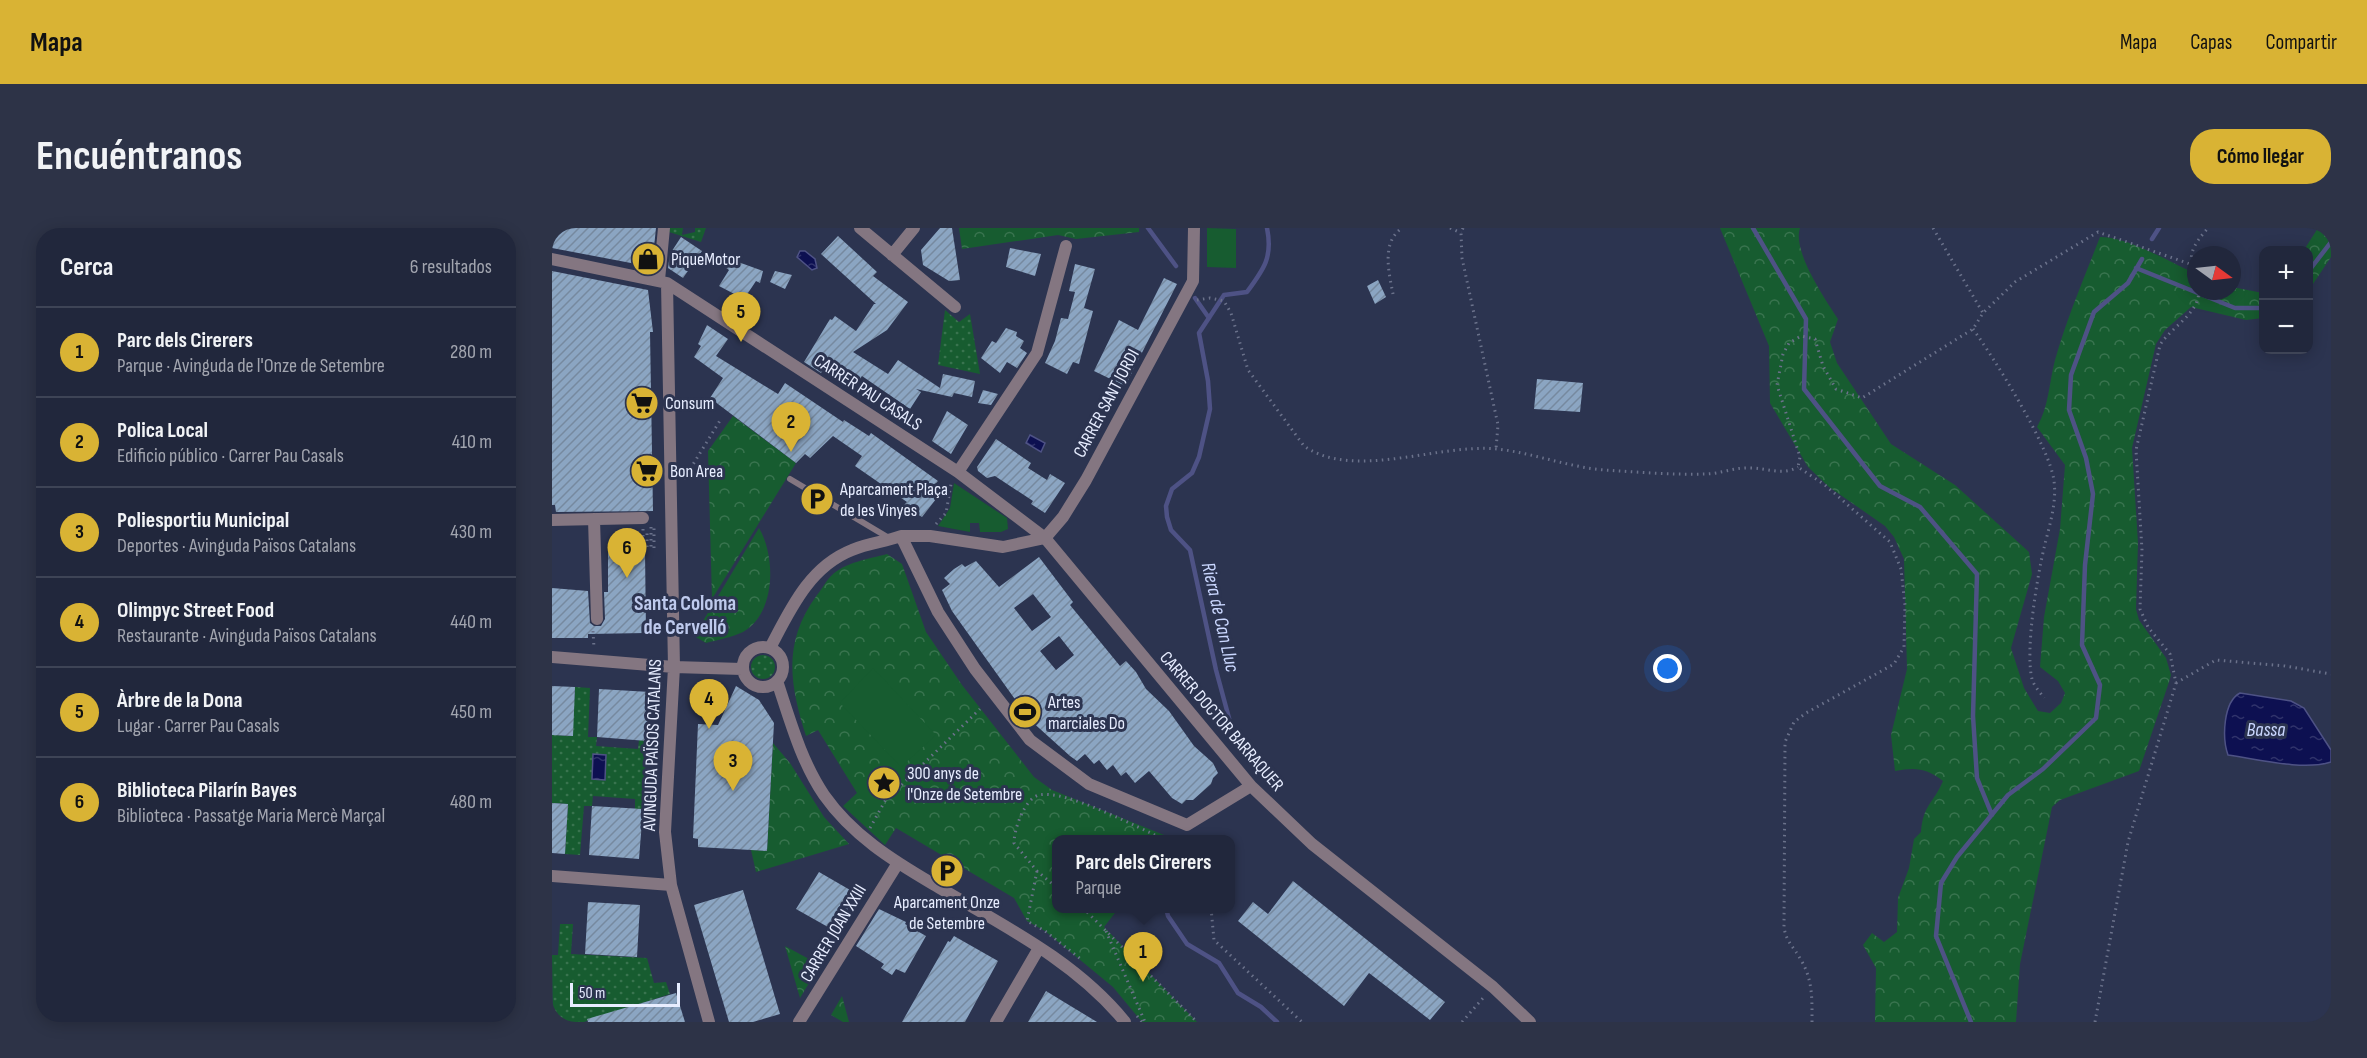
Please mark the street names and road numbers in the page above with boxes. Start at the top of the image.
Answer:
street label: CARRER SANT JORDI [1069,345,1144,461]
street label: CARRER PAU CASALS [810,350,926,435]
street label: CARRER DOCTOR BARRAQUER [1155,647,1288,795]
street label: AVINGUDA PAÏSOS CATALANS [639,658,666,832]
street label: CARRER JOAN XXIII [796,881,871,986]

